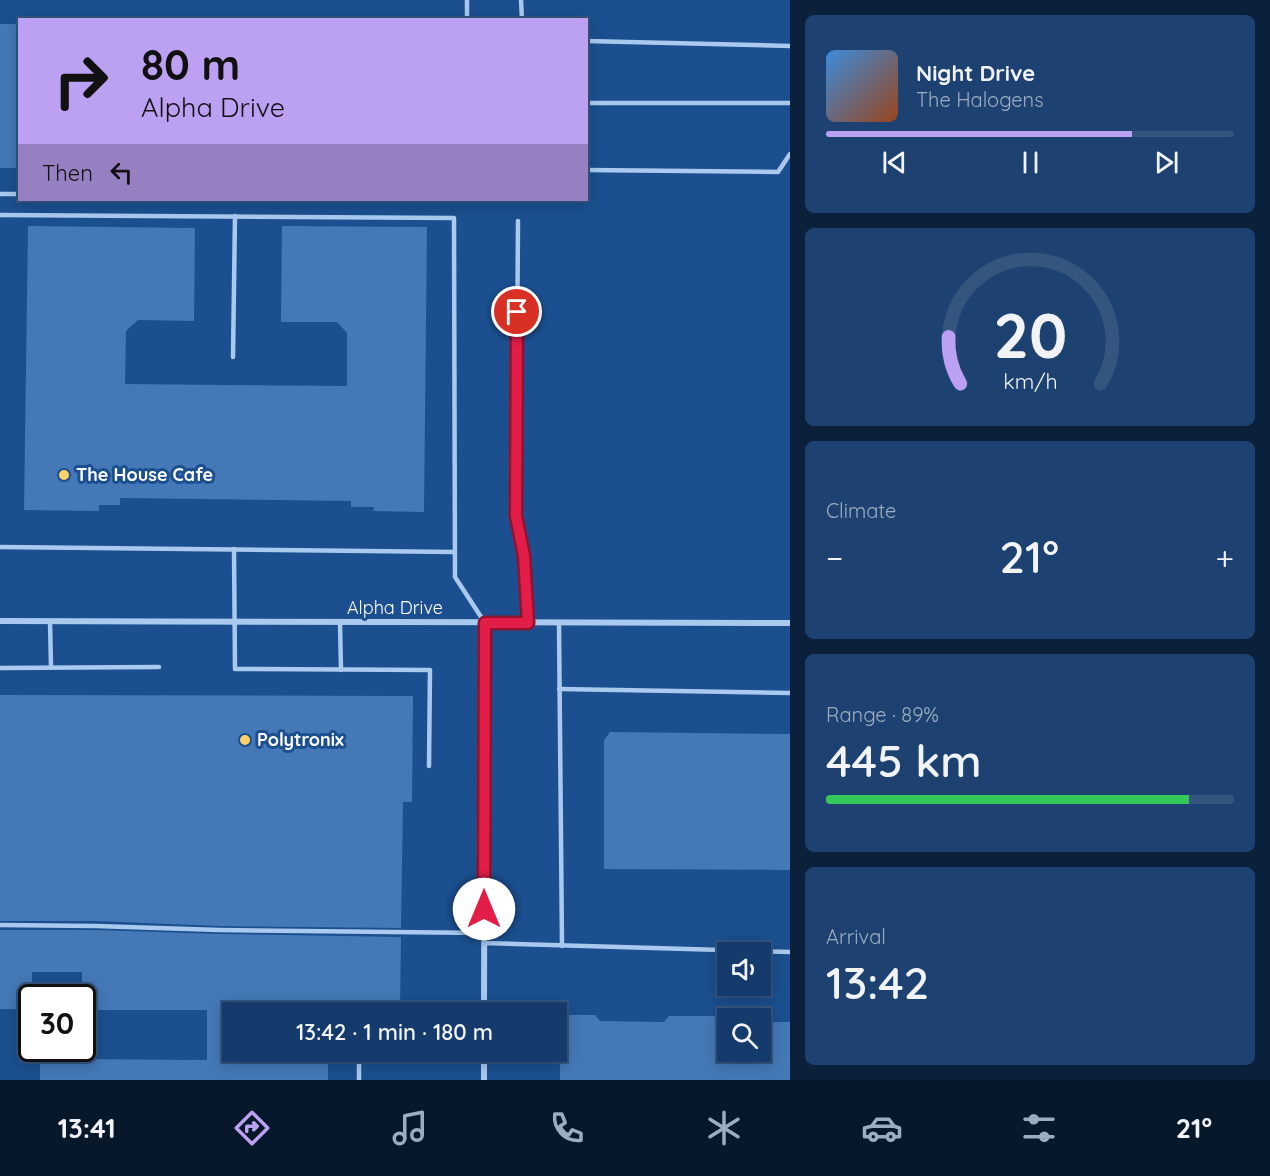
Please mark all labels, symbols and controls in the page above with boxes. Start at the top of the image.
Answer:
text: 80 m [141,38,240,91]
icon: right [42,42,120,120]
text: Night Drive [916,59,1035,87]
text: The Halogens [916,87,1044,112]
text: Alpha Drive [141,90,285,124]
icon: previous [878,146,911,179]
icon: pause [1014,146,1047,179]
icon: next [1150,146,1183,179]
icon: left [105,156,138,189]
text: Then [42,159,93,187]
pin [491,286,542,337]
icon: arrive [500,295,533,328]
text: 20 [993,296,1067,374]
text: km/h [1003,368,1057,394]
place label: The House Cafe [76,463,213,486]
marker: The House Cafe [57,468,71,482]
text: Climate [826,498,896,523]
text: 21° [1000,528,1059,584]
text: − [826,537,843,578]
text: + [1215,537,1234,578]
street label: Alpha Drive [347,596,443,619]
text: Range · 89% [826,702,939,727]
place label: Polytronix [257,728,344,751]
text: 445 km [826,732,982,788]
marker: Polytronix [238,733,252,747]
position arrow [452,877,516,941]
text: Arrival [826,924,886,949]
map controls [717,942,771,1062]
button: sound [717,942,771,996]
text: 13:42 [826,954,929,1010]
speed limit sign: 30 [18,984,96,1062]
button: search [717,1008,771,1062]
text: 13:42 · 1 min · 180 m [296,1018,493,1046]
icon: directions [231,1107,273,1149]
icon: music [389,1107,431,1149]
icon: phone [546,1107,588,1149]
icon: climate [703,1107,745,1149]
icon: car [861,1107,903,1149]
icon: filters [1018,1107,1060,1149]
text: 13:41 [58,1111,116,1145]
text: 21° [1176,1111,1212,1145]

